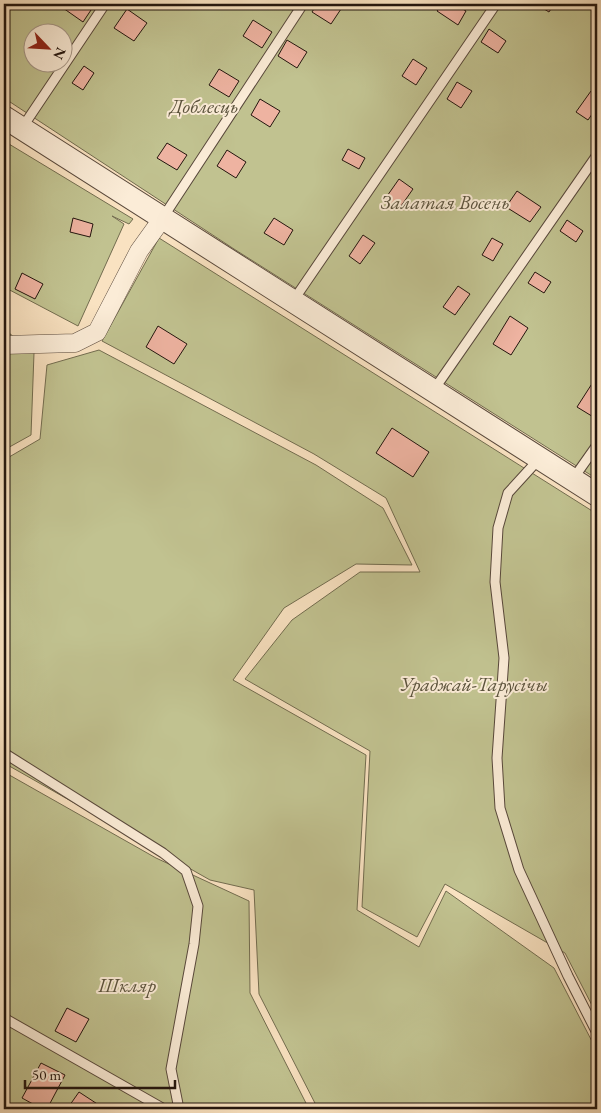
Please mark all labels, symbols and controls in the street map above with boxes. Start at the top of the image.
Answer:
north arrow [22,22,72,72]
text: N [49,45,70,63]
park label: Доблесць [168,93,238,119]
park label: Залатая Восень [381,189,509,215]
park label: Ураджай-Тарусічы [400,671,548,697]
park label: Шкляр [97,972,156,998]
scale bar [25,1058,175,1090]
text: 50 m [32,1065,61,1084]

